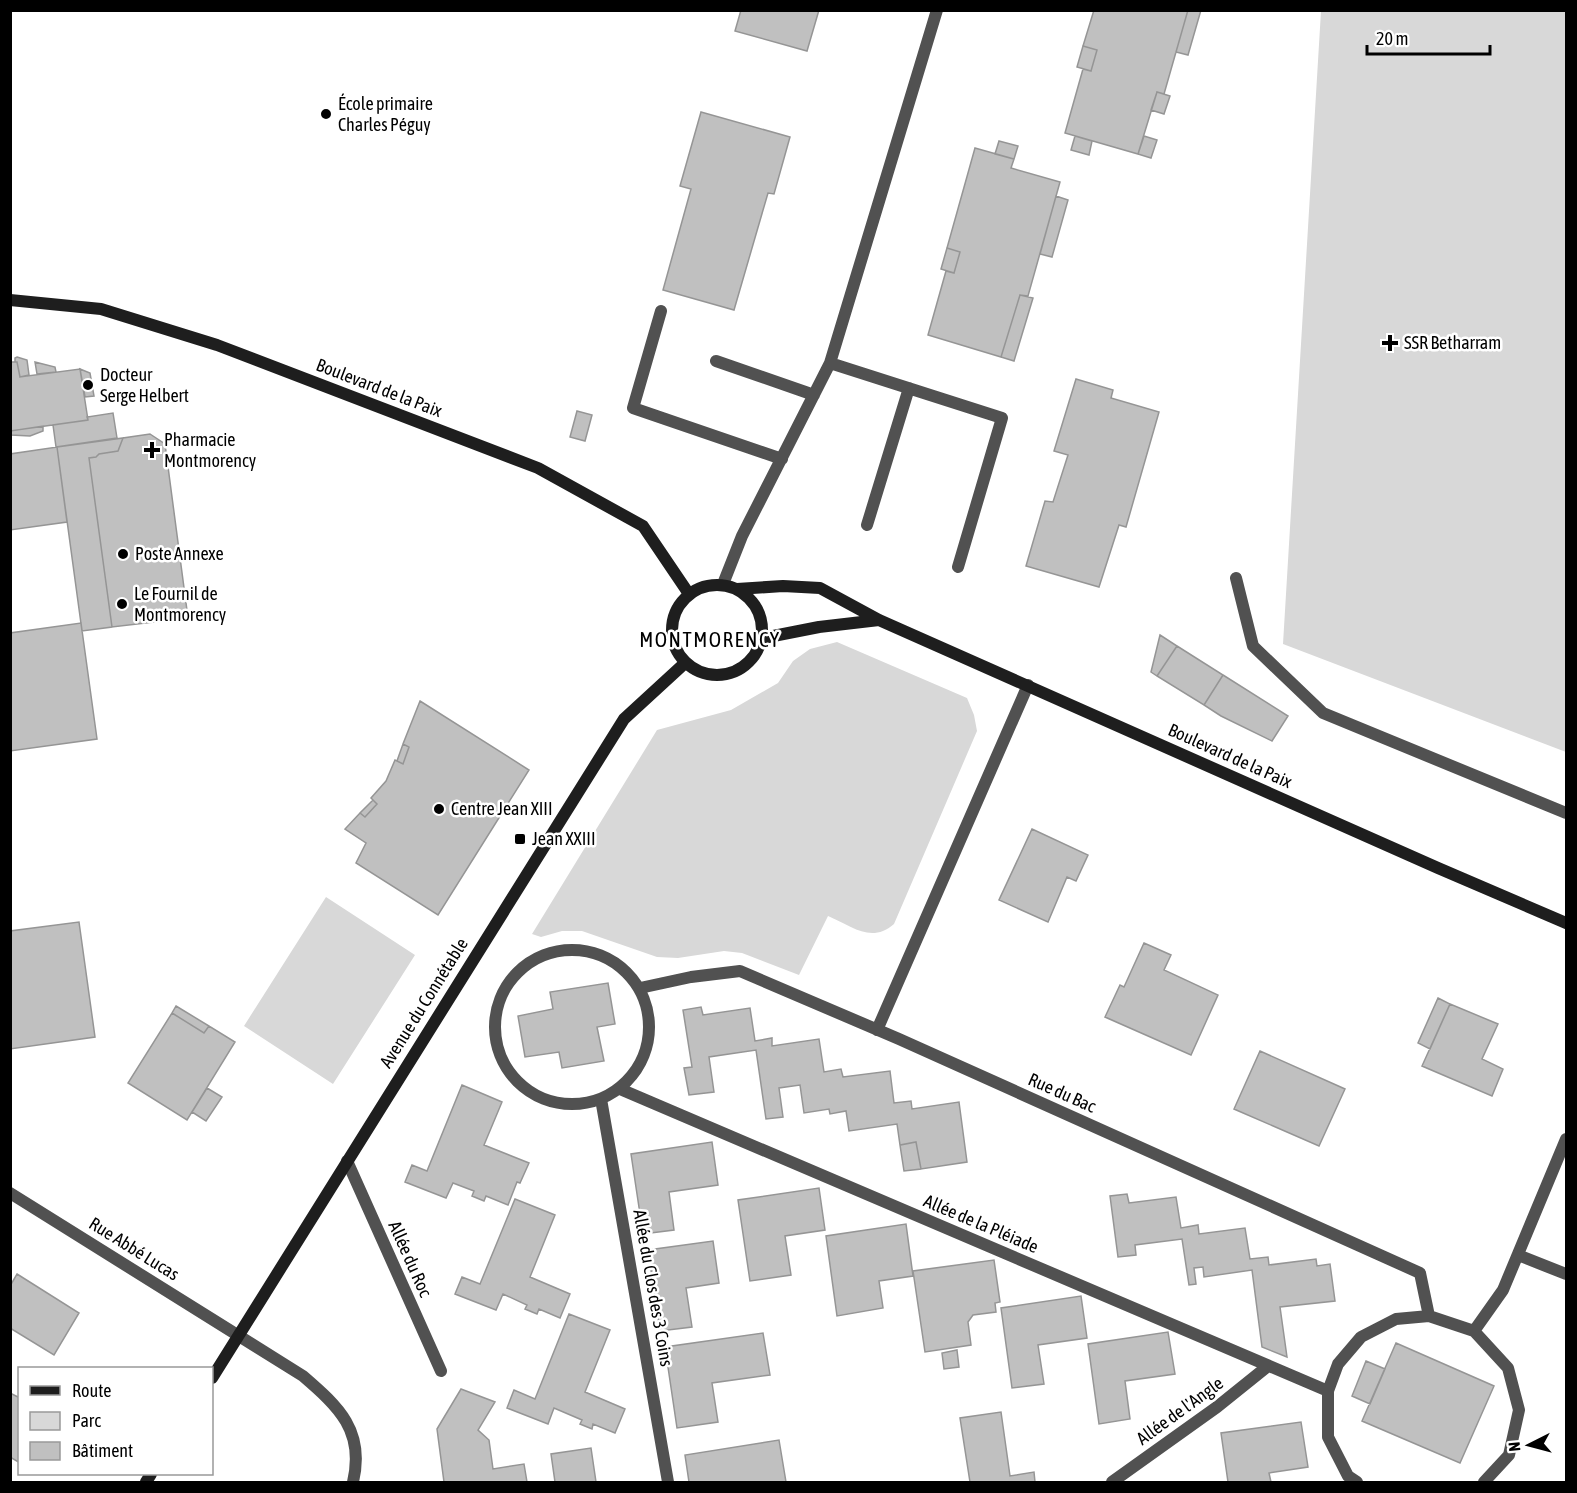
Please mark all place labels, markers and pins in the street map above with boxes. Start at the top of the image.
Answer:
place label: École primaire Charles Péguy [338,93,433,135]
marker: École primaire Charles Péguy [319,107,333,121]
place label: SSR Betharram [1404,332,1501,353]
marker: SSR Betharram [1381,334,1399,352]
place label: Docteur Serge Helbert [100,364,189,406]
marker: Docteur Serge Helbert [81,378,95,392]
place label: Pharmacie Montmorency [164,429,256,471]
marker: Pharmacie Montmorency [145,443,159,457]
place label: Poste Annexe [135,543,224,564]
marker: Poste Annexe [116,547,130,561]
place label: Le Fournil de Montmorency [134,583,226,625]
marker: Le Fournil de Montmorency [115,597,129,611]
place label: Centre Jean XIII [451,798,553,819]
marker: Centre Jean XIII [432,802,446,816]
place label: Jean XXIII [532,828,595,849]
marker: Jean XXIII [513,832,527,846]

